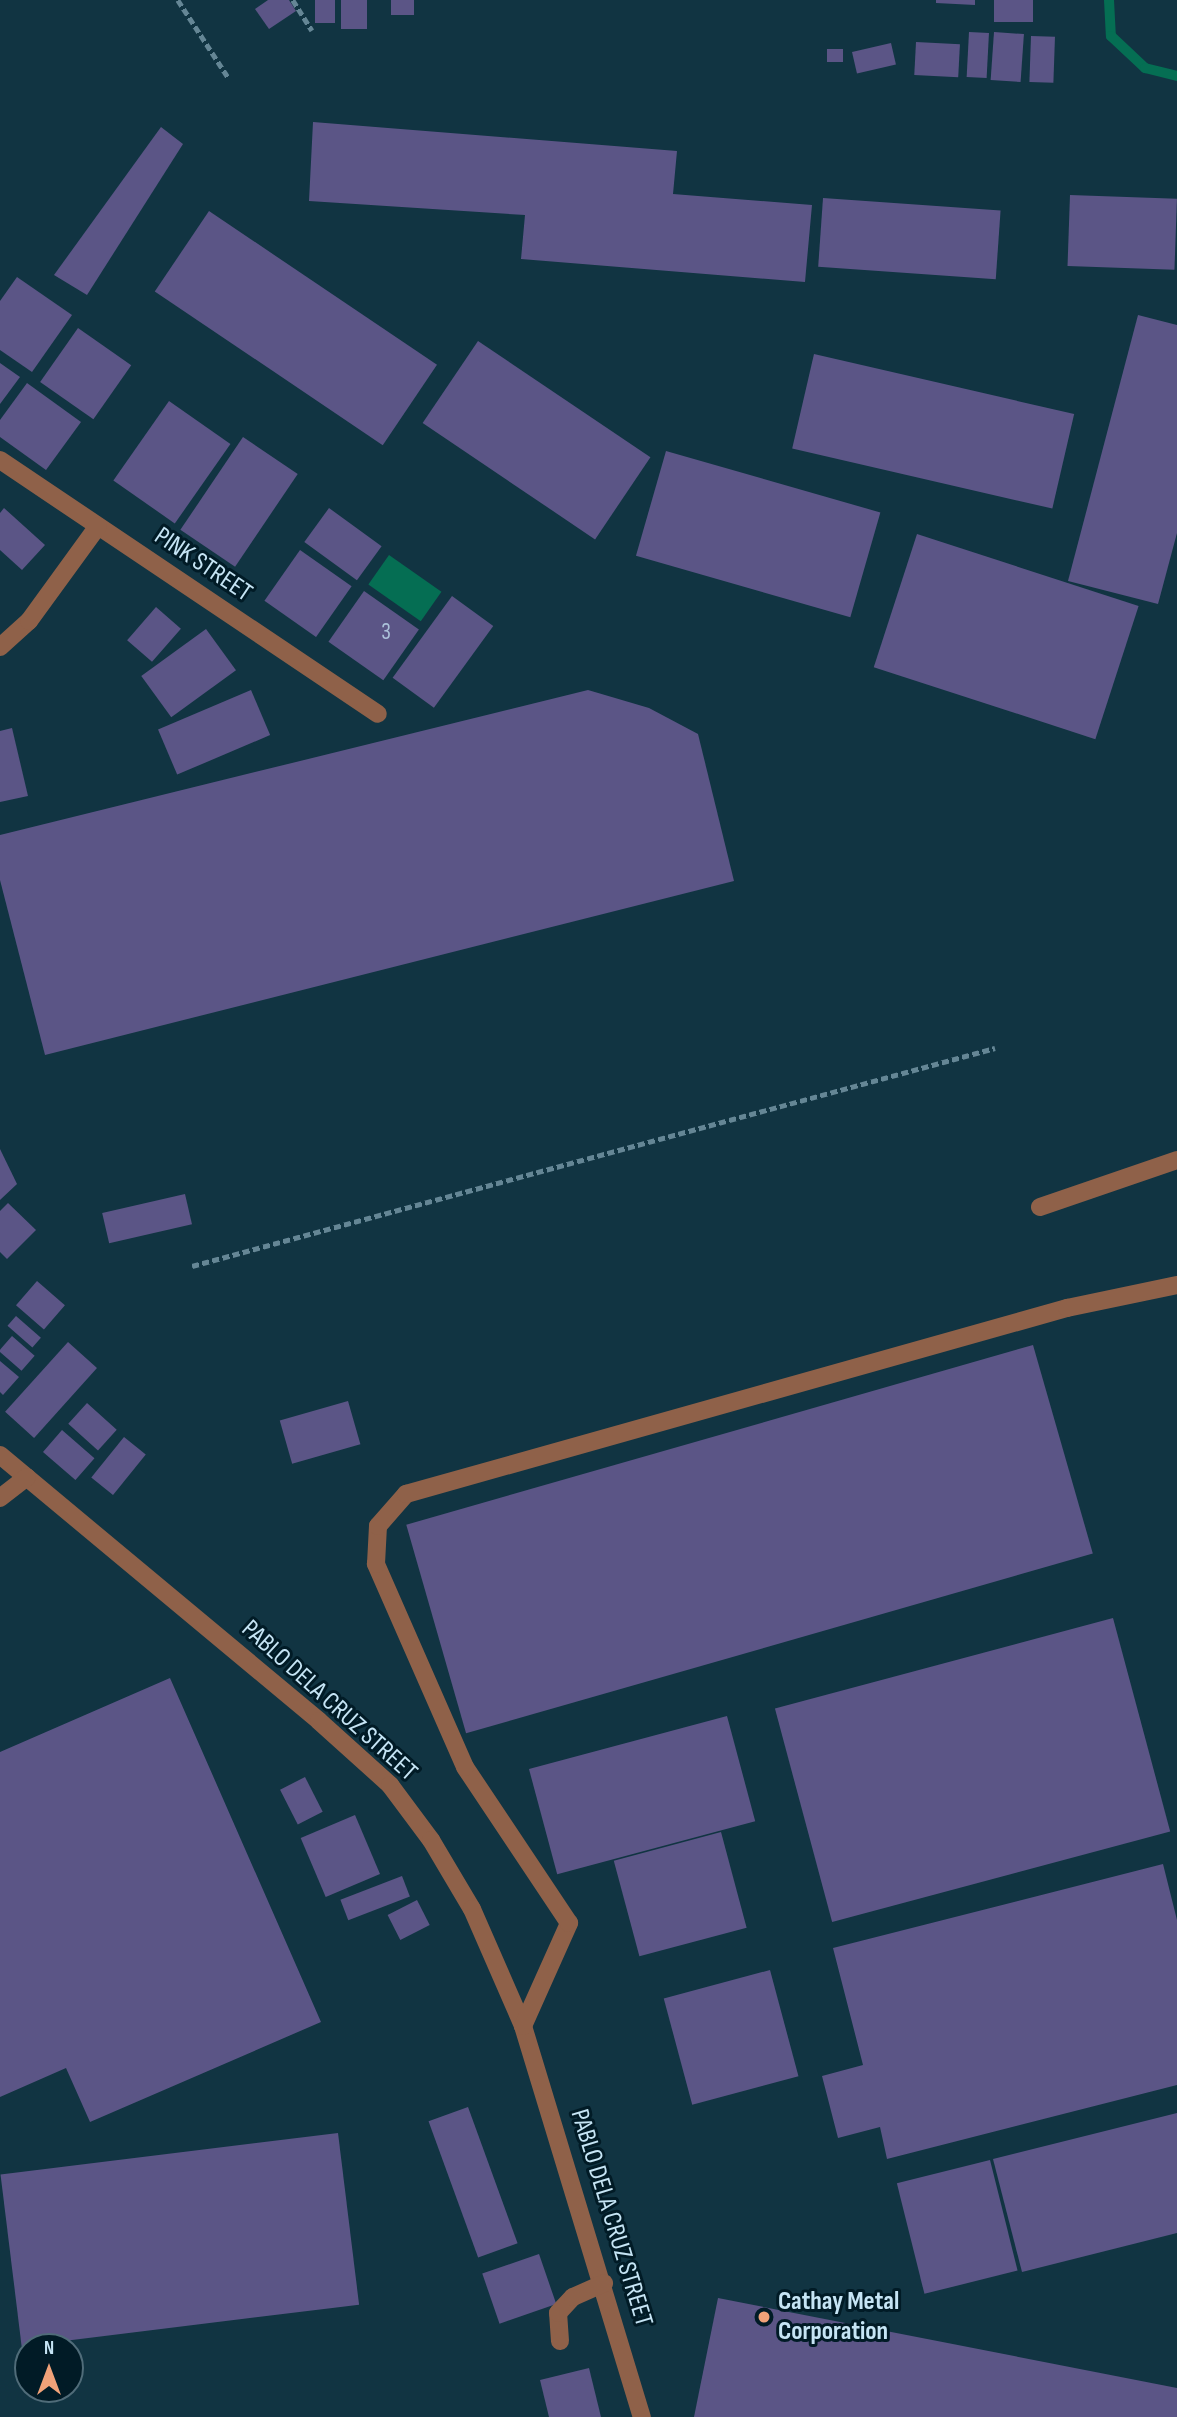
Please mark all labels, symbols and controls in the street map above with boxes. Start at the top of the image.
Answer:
street label: PINK STREET [148,521,258,609]
house number: 3 [381,618,391,646]
street label: PABLO DELA CRUZ STREET [235,1614,423,1788]
street label: PABLO DELA CRUZ STREET [563,2106,659,2330]
place label: Cathay Metal Corporation [778,2286,899,2348]
marker: Cathay Metal Corporation [756,2309,772,2325]
north arrow [14,2333,84,2403]
text: N [44,2337,54,2360]

